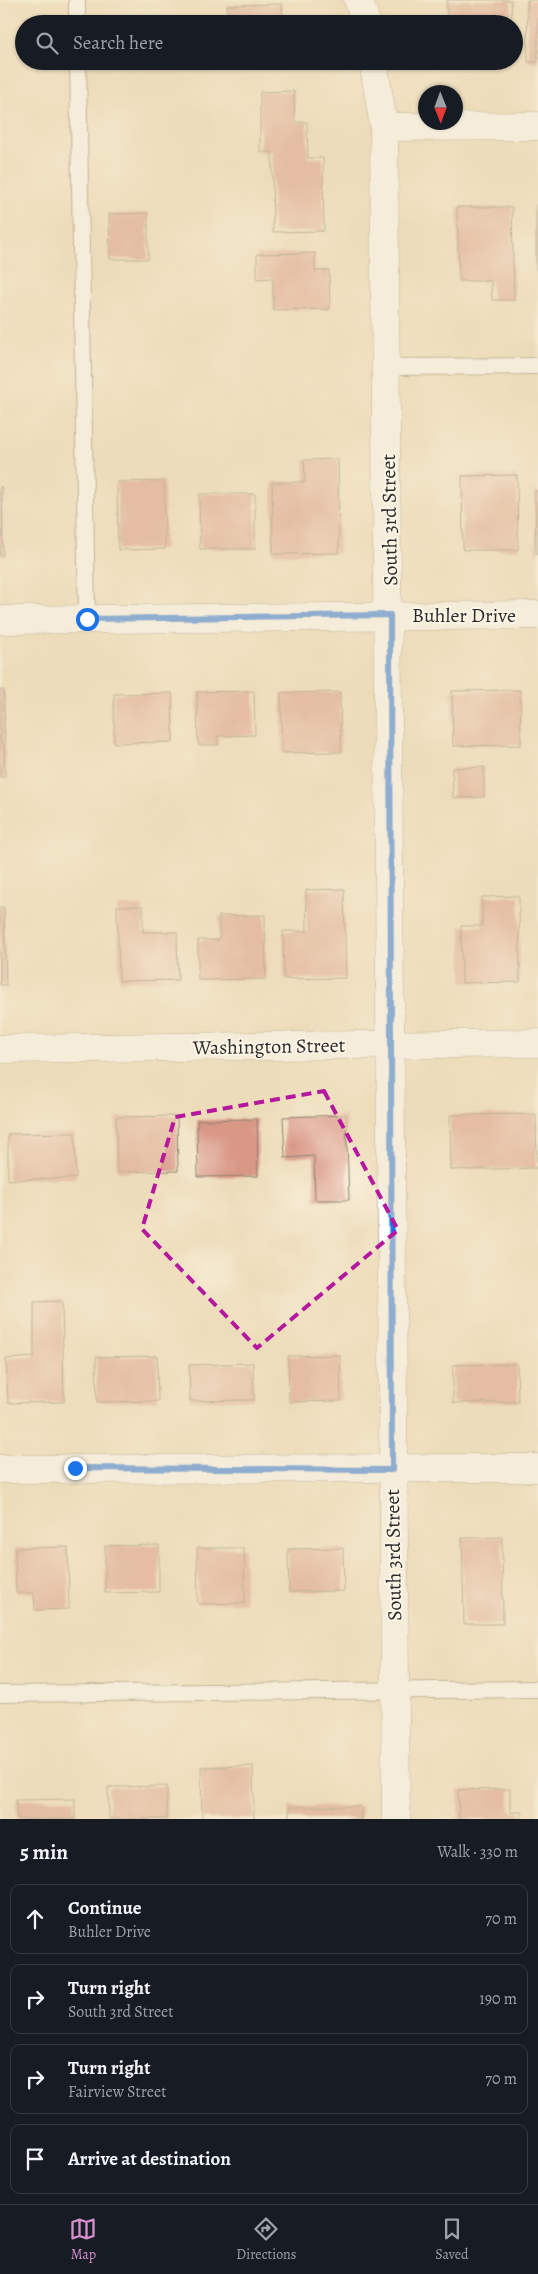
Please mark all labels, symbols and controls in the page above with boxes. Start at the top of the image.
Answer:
search box [15,15,523,70]
icon: search [33,29,61,57]
text: Search here [73,30,163,56]
north arrow [418,85,463,130]
street label: South 3rd Street [375,453,404,586]
street label: Buhler Drive [412,602,516,629]
route start [76,608,99,631]
street label: Washington Street [192,1032,346,1061]
route end [64,1457,87,1480]
street label: South 3rd Street [379,1488,408,1621]
text: 5 min [20,1838,68,1866]
text: Walk · 330 m [437,1841,518,1863]
text: Continue [68,1895,142,1921]
icon: ahead [21,1905,49,1933]
text: 70 m [485,1908,517,1930]
text: Buhler Drive [68,1921,151,1943]
text: Turn right [68,1975,150,2001]
icon: right [21,1985,49,2013]
text: 190 m [479,1988,517,2010]
text: South 3rd Street [68,2001,174,2023]
text: Turn right [68,2055,150,2081]
icon: right [21,2065,49,2093]
text: 70 m [485,2068,517,2090]
text: Fairview Street [68,2081,166,2103]
icon: arrive [21,2145,49,2173]
text: Arrive at destination [68,2146,231,2172]
tab: Map [69,2215,97,2264]
tab: Directions [236,2215,296,2264]
tab: Saved [435,2215,469,2264]

